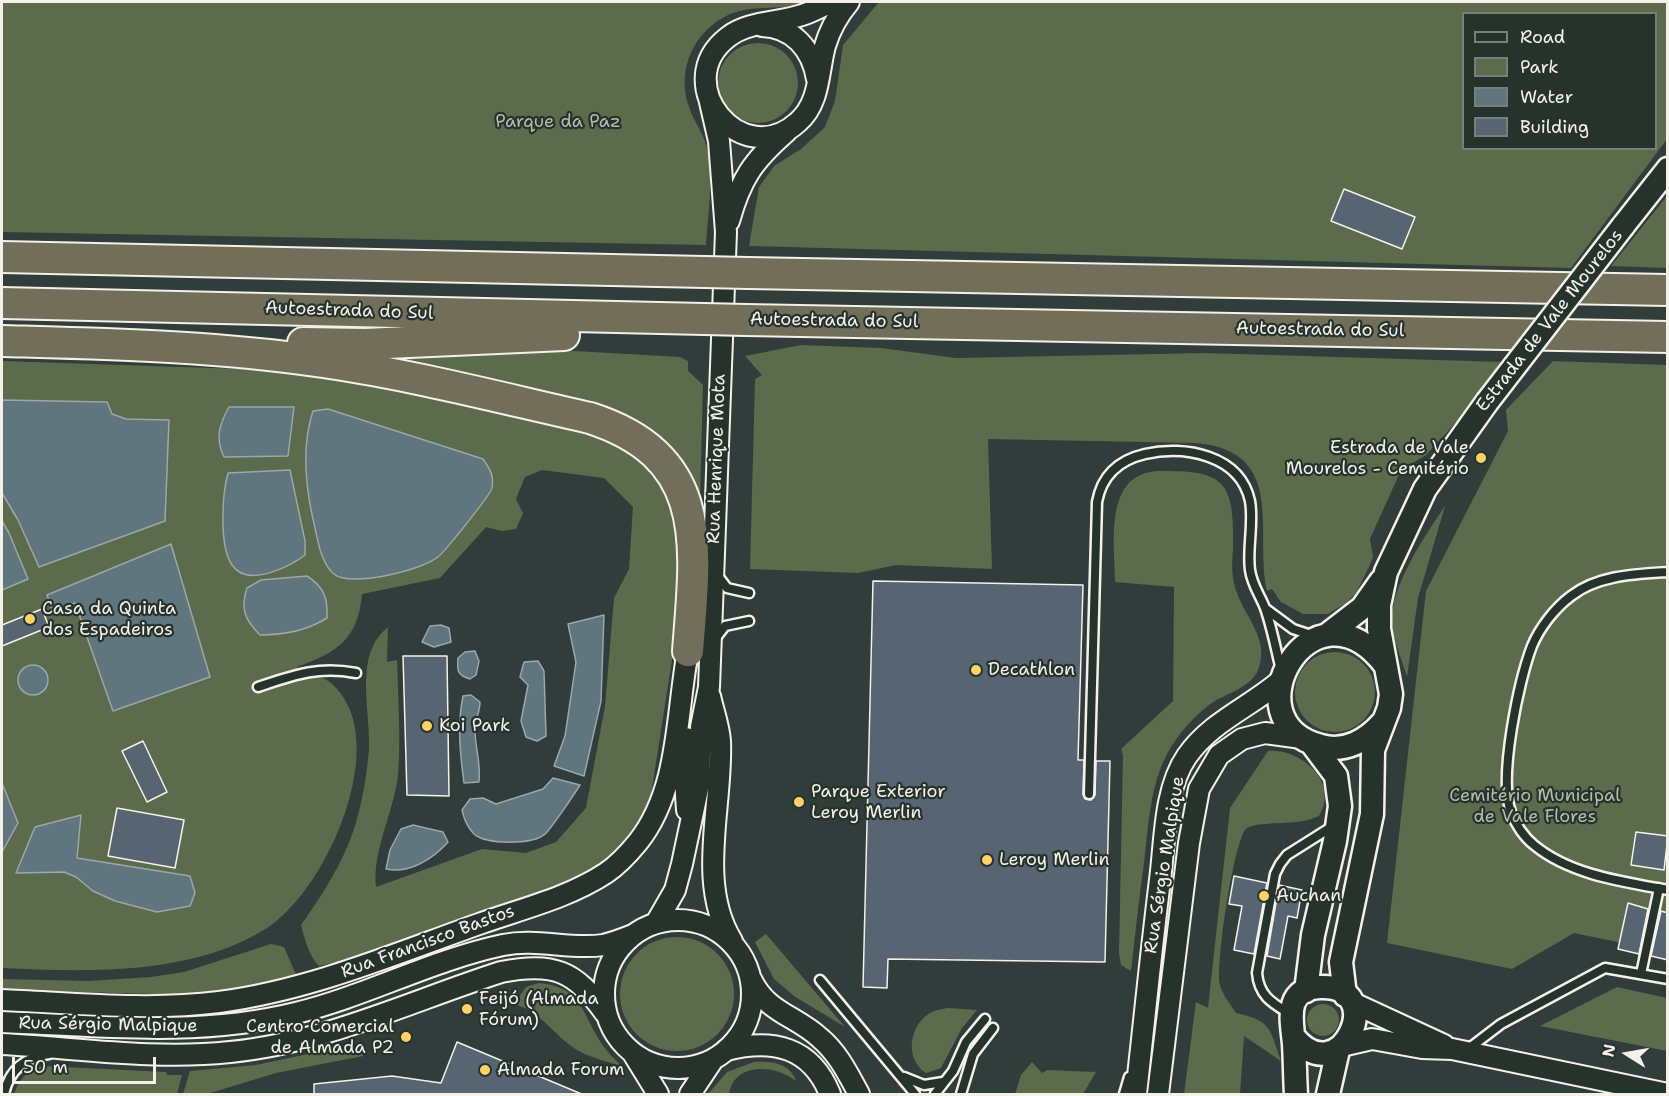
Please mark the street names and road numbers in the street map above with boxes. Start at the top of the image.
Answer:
street label: Estrada de Vale Mourelos [1472,225,1628,417]
street label: Autoestrada do Sul [264,297,434,325]
street label: Autoestrada do Sul [750,309,918,333]
street label: Autoestrada do Sul [1236,318,1404,342]
street label: Rua Henrique Mota [703,374,731,544]
street label: Rua Sérgio Malpique [1140,775,1190,955]
street label: Rua Francisco Bastos [338,901,518,983]
street label: Rua Sérgio Malpique [18,1013,198,1037]

